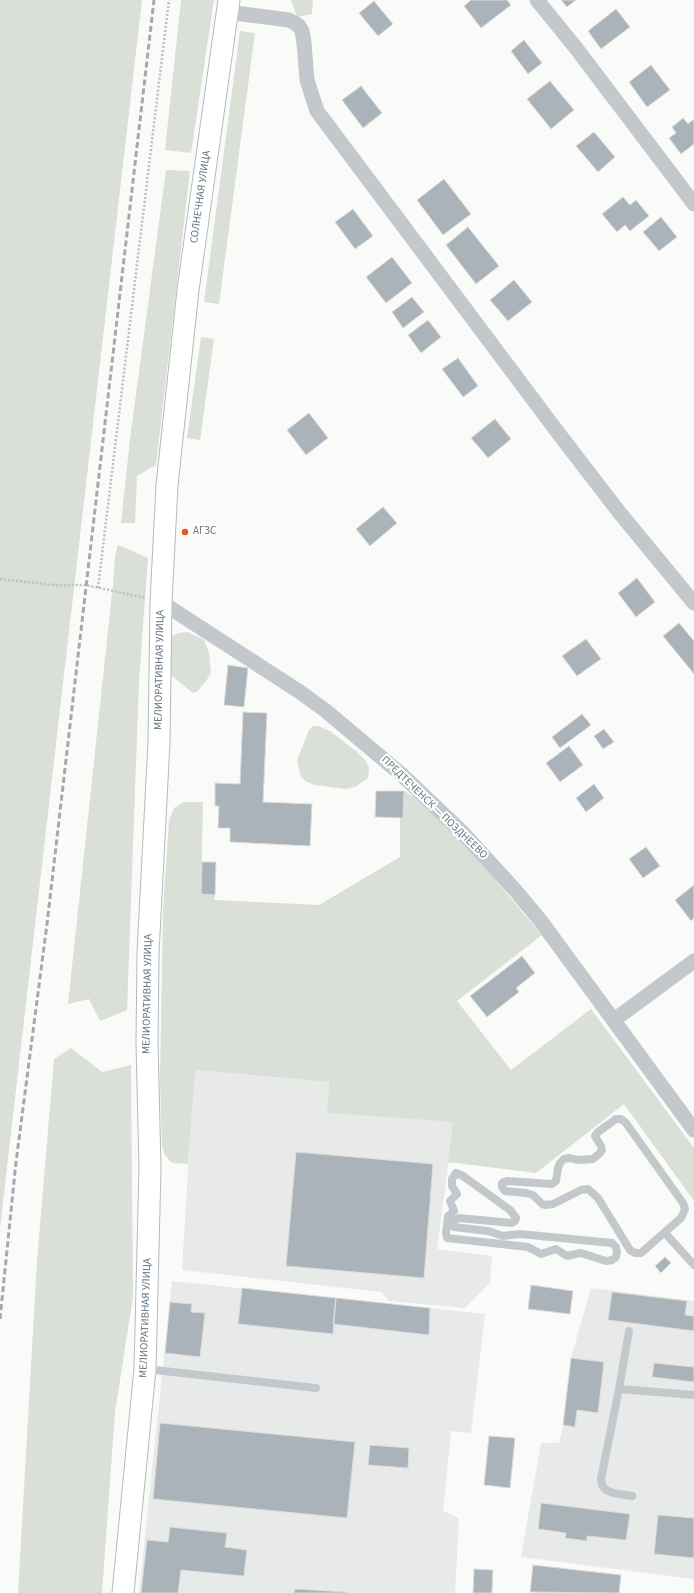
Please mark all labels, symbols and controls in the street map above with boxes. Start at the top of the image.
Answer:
street label: СОЛНЕЧНАЯ УЛИЦА [188,150,214,244]
place label: АГЗС [193,525,216,539]
marker: АГЗС [180,527,190,537]
street label: МЕЛИОРАТИВНАЯ УЛИЦА [152,610,168,730]
street label: ПРЕДТЕЧЕНСК — ПОЗДНЕЕВО [378,754,490,862]
street label: МЕЛИОРАТИВНАЯ УЛИЦА [140,934,156,1054]
street label: МЕЛИОРАТИВНАЯ УЛИЦА [137,1258,155,1378]

